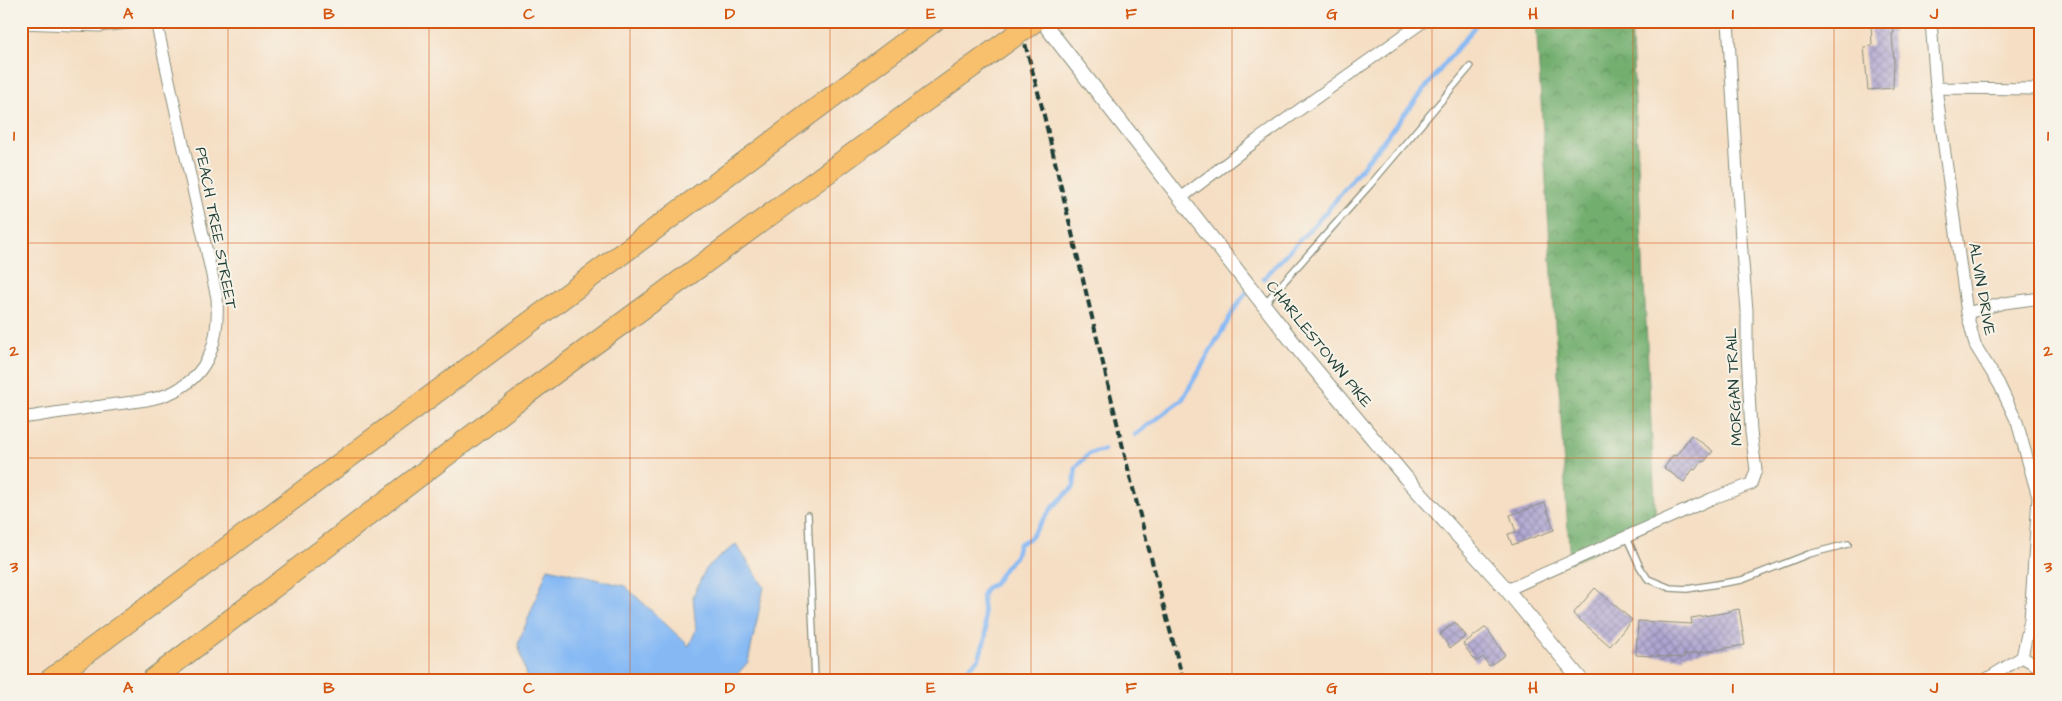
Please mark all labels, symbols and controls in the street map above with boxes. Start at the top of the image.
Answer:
text: A [123,3,134,25]
text: B [323,3,335,25]
text: C [523,3,535,25]
text: D [725,3,736,25]
text: E [926,3,936,25]
text: F [1125,3,1137,25]
text: G [1326,3,1338,25]
text: H [1528,3,1538,25]
text: I [1732,3,1734,25]
text: J [1929,3,1939,25]
text: 1 [13,125,16,147]
text: 1 [2047,125,2050,147]
street label: PEACH TREE STREET [189,145,243,311]
street label: ALVIN DRIVE [1963,241,2001,338]
street label: CHARLESTOWN PIKE [1261,276,1377,413]
street label: MORGAN TRAIL [1720,327,1748,447]
text: 2 [8,340,19,362]
text: 2 [2042,340,2053,362]
text: 3 [9,556,19,578]
text: 3 [2043,556,2053,578]
text: A [123,677,134,699]
text: B [323,677,335,699]
text: C [523,677,535,699]
text: D [725,677,736,699]
text: E [926,677,936,699]
text: F [1125,677,1137,699]
text: G [1326,677,1338,699]
text: H [1528,677,1538,699]
text: I [1732,677,1734,699]
text: J [1929,677,1939,699]

